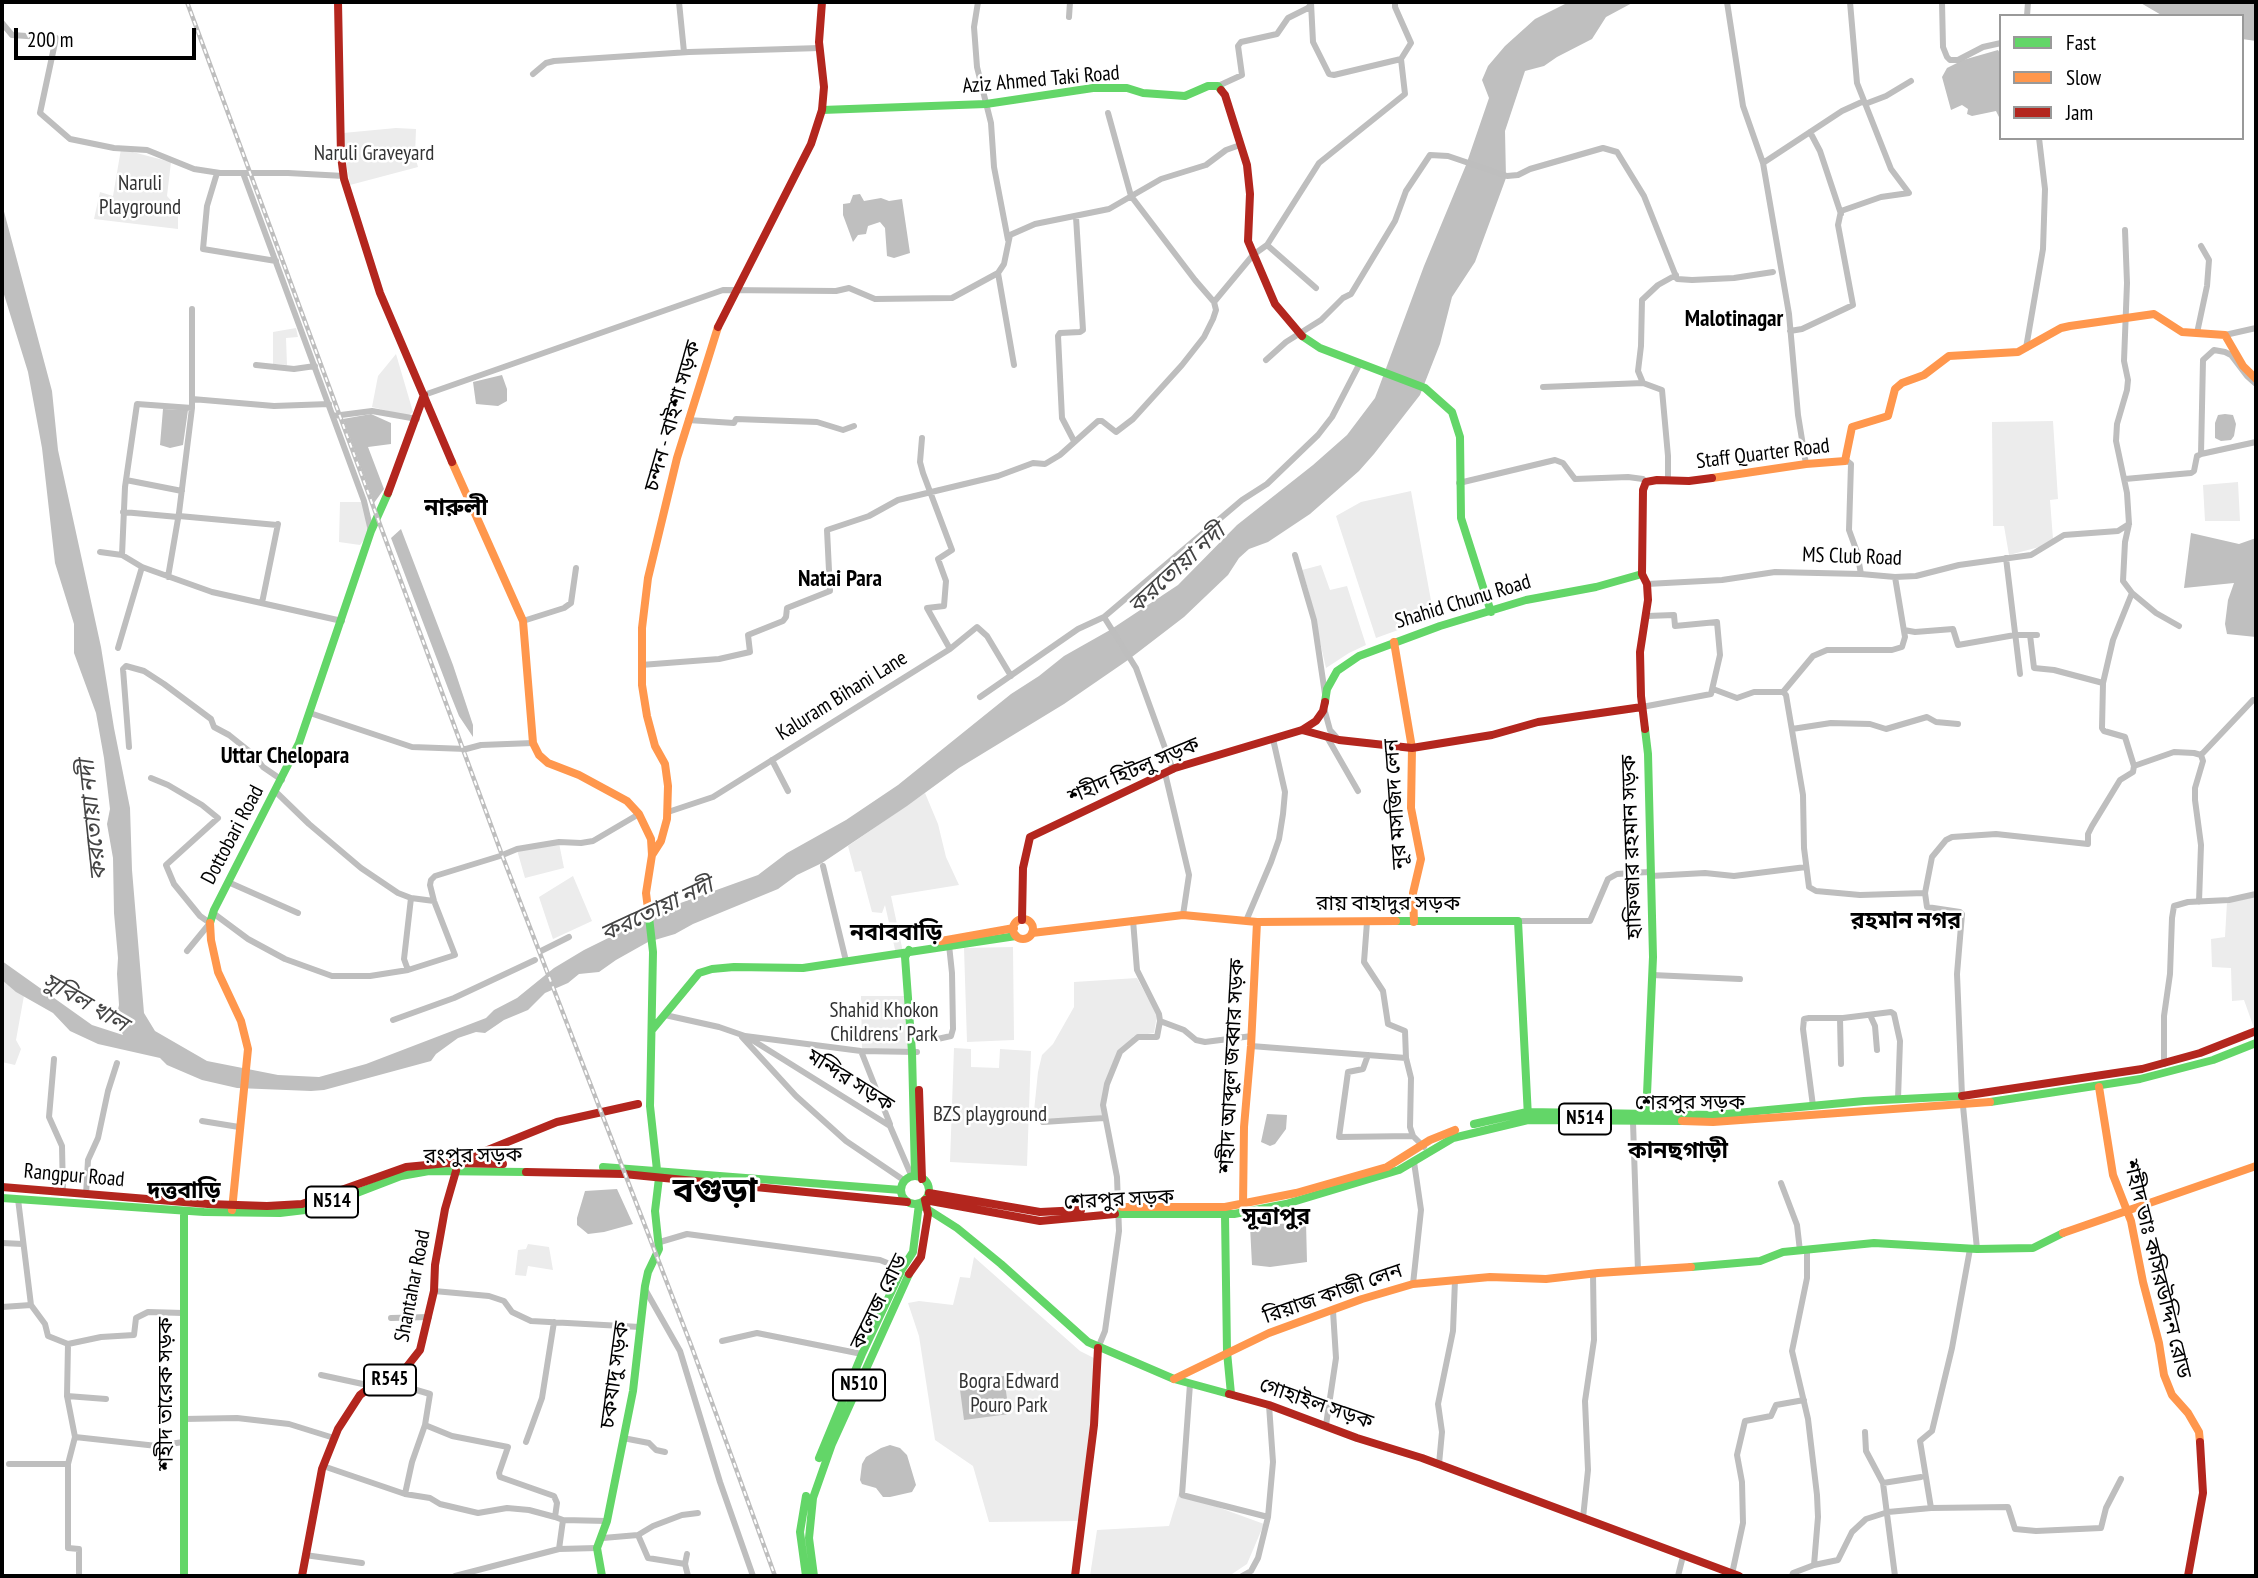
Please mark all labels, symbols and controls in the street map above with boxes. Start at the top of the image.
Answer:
scale bar [18,14,200,58]
legend [1999,14,2244,140]
text: 200 m [27,26,73,53]
text: Fast [2066,29,2096,56]
street label: Aziz Ahmed Taki Road [961,61,1121,99]
text: Slow [2066,64,2101,91]
text: Jam [2066,99,2093,126]
park label: Naruli Graveyard [314,141,434,167]
park label: Naruli Playground [99,171,181,221]
district label: Malotinagar [1685,305,1783,333]
street label: চন্দন - বাইশা সড়ক [639,338,707,494]
street label: Staff Quarter Road [1695,433,1831,475]
district label: নারুলী [424,494,488,522]
water label: করতোয়া নদী [1123,518,1231,620]
street label: MS Club Road [1802,543,1902,571]
district label: Natai Para [798,565,882,593]
street label: Shahid Chunu Road [1392,569,1534,635]
street label: Kaluram Bihani Lane [772,646,912,746]
street label: শহীদ হিটলু সড়ক [1065,732,1203,810]
street label: নূর মসজিদ লেন [1379,738,1413,870]
district label: Uttar Chelopara [221,742,349,770]
street label: হাফিজার রহমান সড়ক [1616,754,1648,940]
water label: করতোয়া নদী [73,758,113,882]
street label: Dottobari Road [196,781,270,889]
water label: করতোয়া নদী [596,872,718,948]
street label: রায় বাহাদুর সড়ক [1316,891,1460,917]
district label: রহমান নগর [1851,907,1961,935]
district label: নবাববাড়ি [850,919,942,947]
street label: শহীদ আব্দুল জব্বার সড়ক [1214,958,1250,1174]
water label: সুবিল খাল [37,968,133,1038]
park label: Shahid Khokon Childrens' Park [830,998,938,1048]
street label: মন্দির সড়ক [802,1044,898,1118]
street label: শেরপুর সড়ক [1635,1090,1745,1116]
park label: BZS playground [933,1102,1047,1128]
road number: N514 [1559,1104,1611,1134]
district label: কানছগাড়ী [1628,1137,1728,1165]
street label: রংপুর সড়ক [423,1143,523,1169]
street label: শহীদ ডাঃ কসিরউদ্দিন রোড [2118,1157,2196,1381]
street label: Rangpur Road [23,1159,125,1193]
district label: বগুড়া [673,1171,757,1213]
district label: দত্তবাড়ি [147,1177,221,1205]
street label: শেরপুর সড়ক [1063,1185,1175,1215]
road number: N514 [306,1186,358,1218]
district label: সূত্রাপুর [1242,1203,1310,1231]
street label: Shantahar Road [390,1228,436,1344]
street label: কলেজ রোড [845,1250,913,1354]
street label: রিয়াজ কাজী লেন [1260,1258,1406,1330]
street label: শহীদ তারেক সড়ক [153,1317,179,1471]
street label: চকযাদু সড়ক [595,1320,635,1430]
road number: R545 [364,1364,416,1396]
park label: Bogra Edward Pouro Park [959,1369,1059,1419]
road number: N510 [833,1370,885,1400]
street label: গোহাইল সড়ক [1256,1373,1376,1435]

